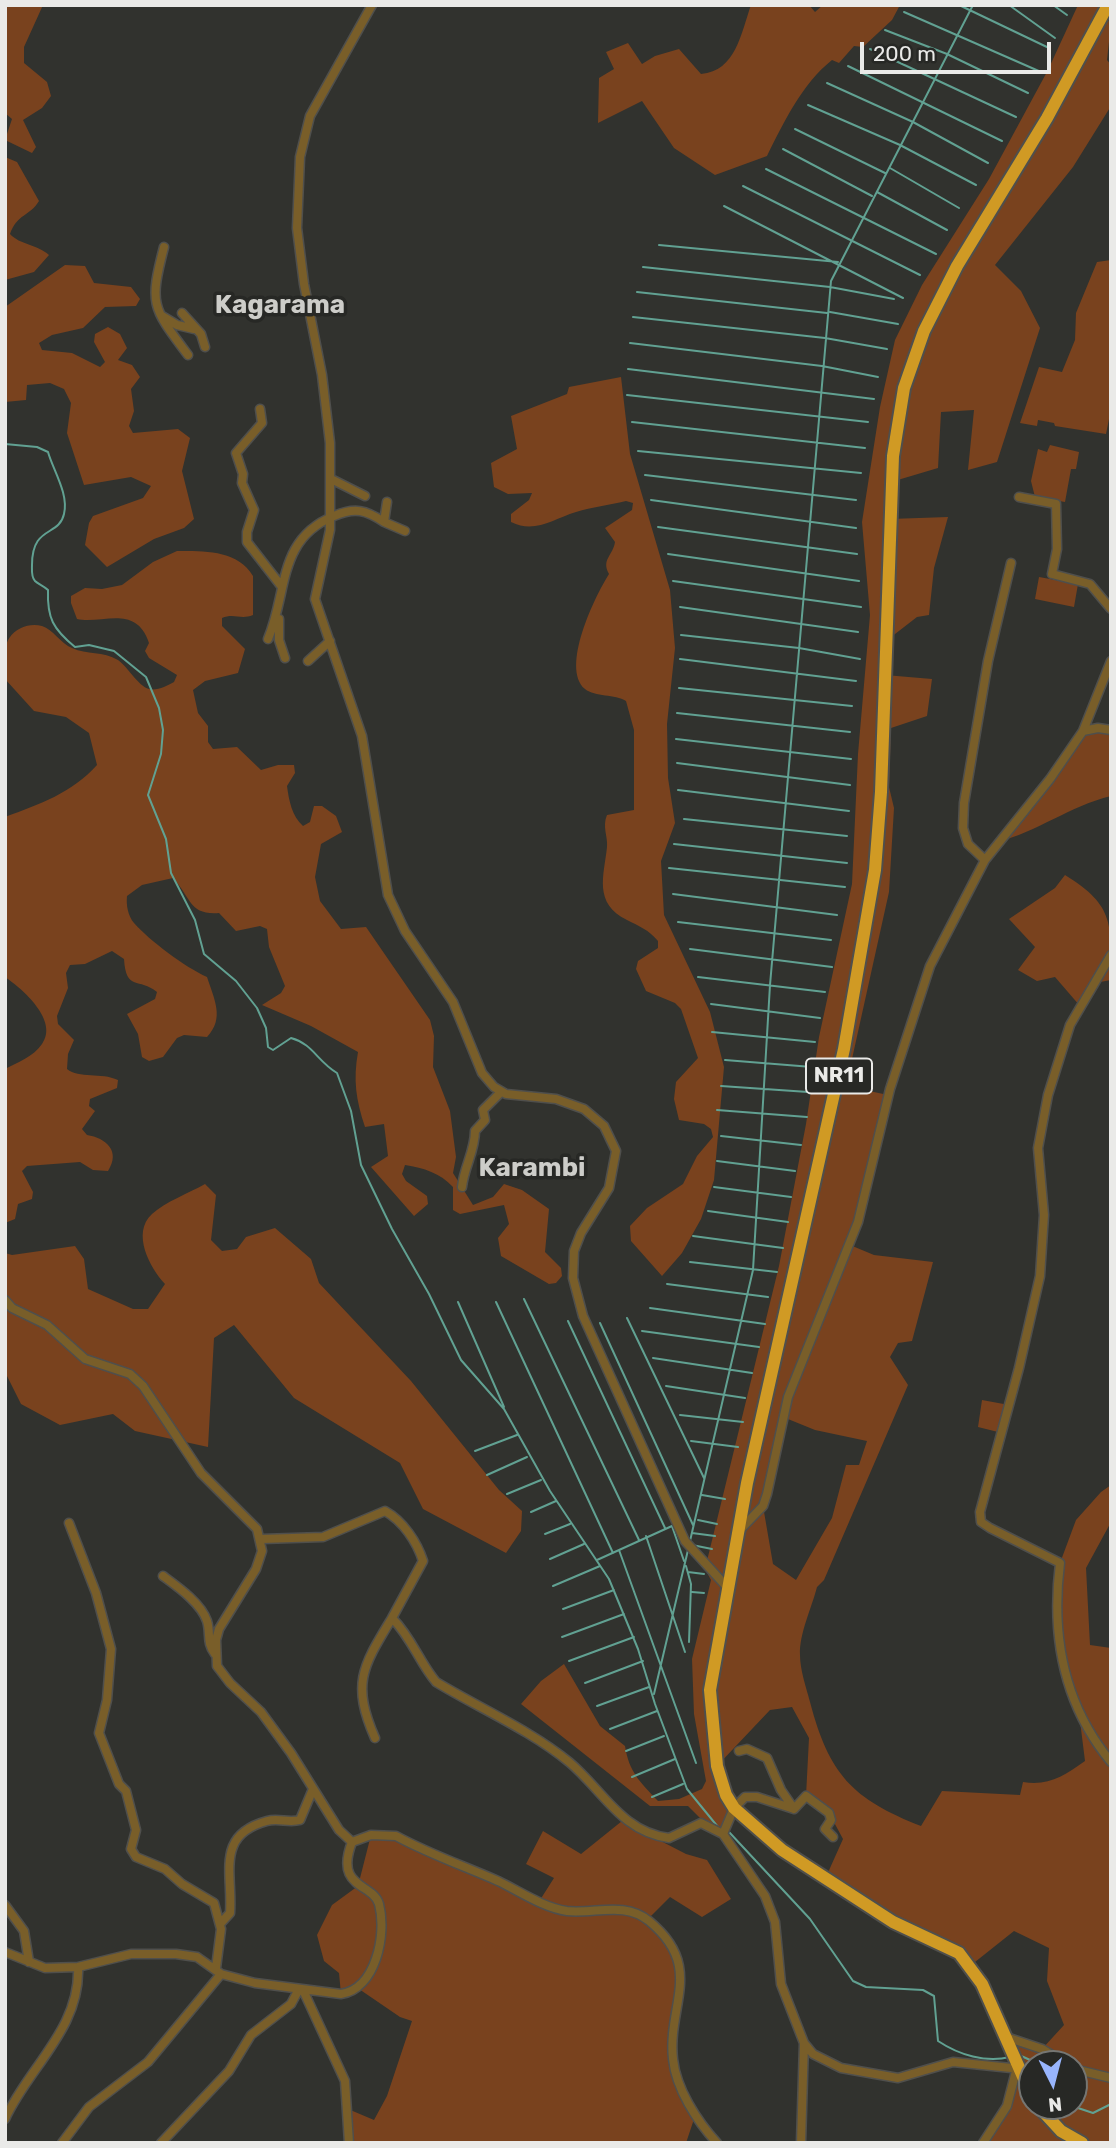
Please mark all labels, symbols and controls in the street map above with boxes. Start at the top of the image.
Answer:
scale bar [864,28,1055,72]
text: 200 m [873,41,936,66]
district label: Kagarama [215,289,345,321]
road number: NR11 [806,1058,872,1094]
district label: Karambi [479,1152,585,1184]
north arrow [1018,2050,1088,2120]
text: N [1047,2092,1063,2117]

